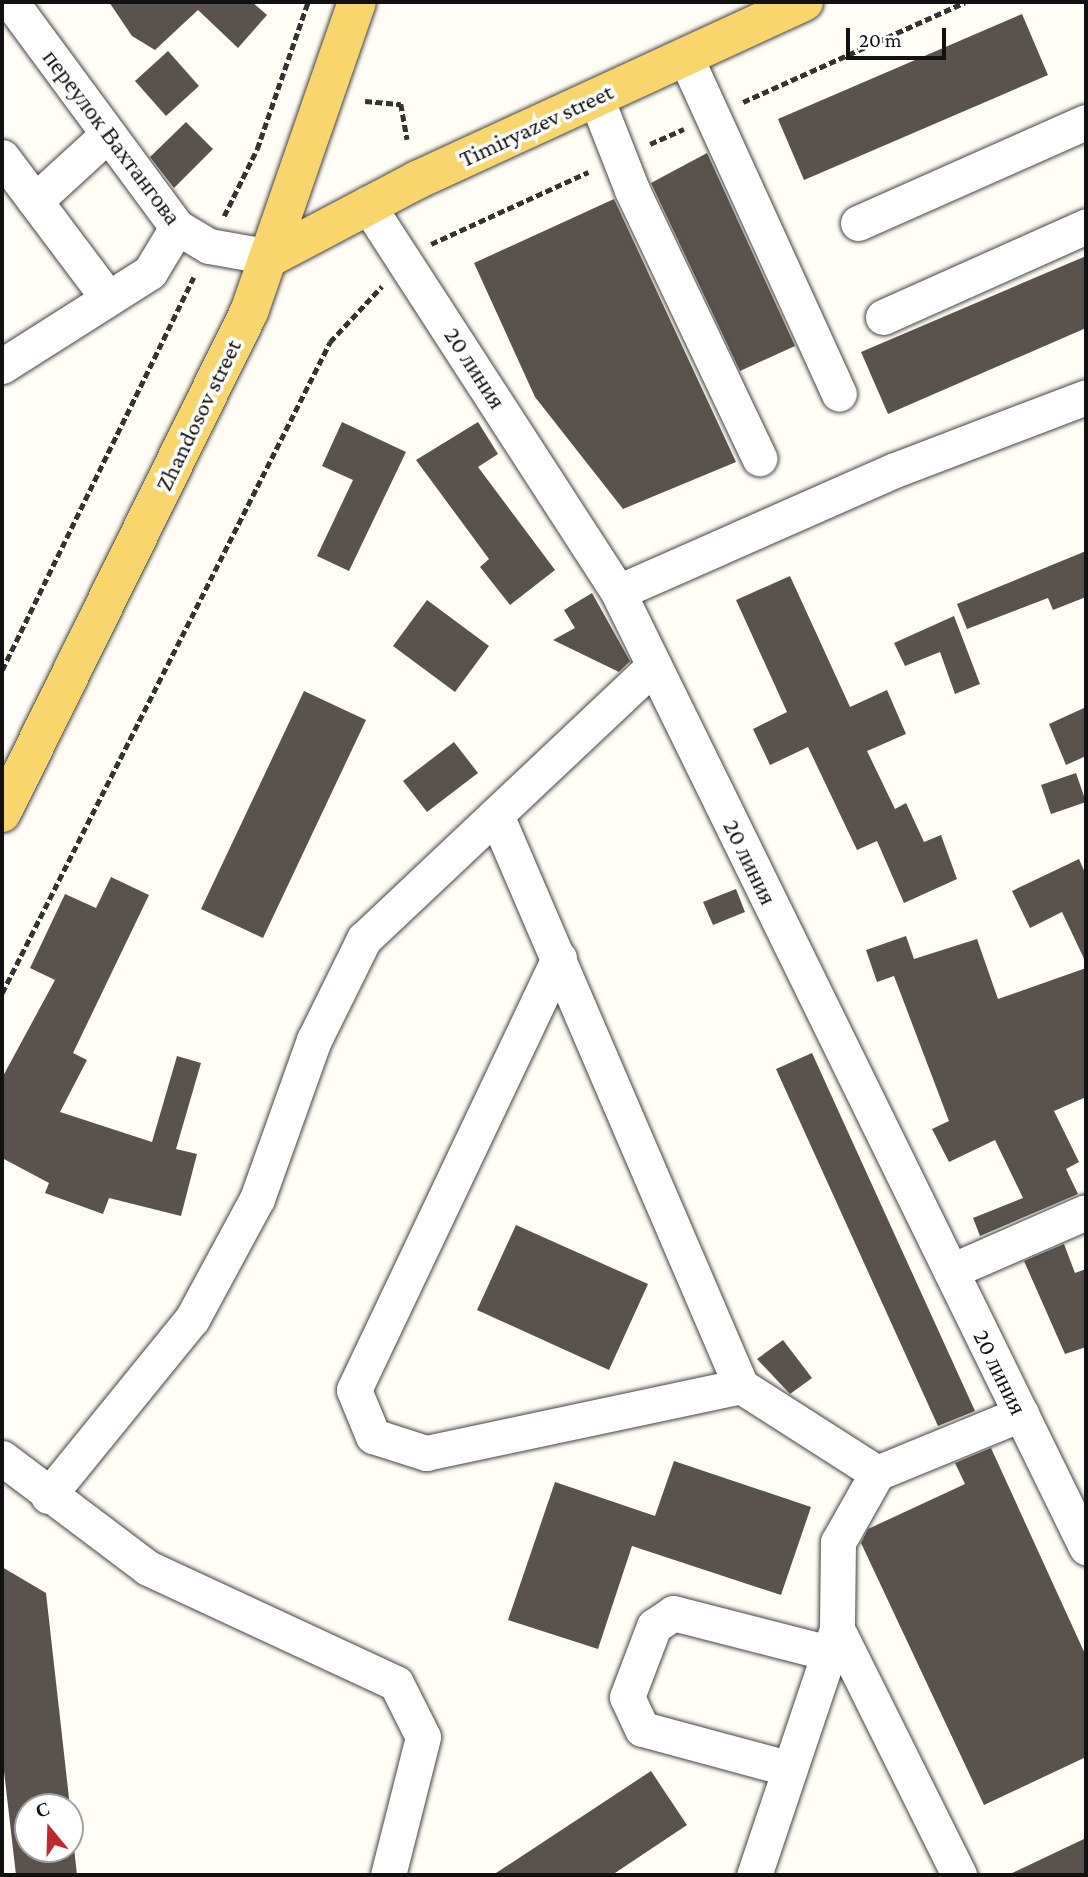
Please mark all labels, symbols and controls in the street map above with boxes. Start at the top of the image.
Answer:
scale bar [850,14,950,58]
text: 20 m [859,28,902,52]
street label: переулок Вахтангова [37,44,187,230]
street label: Timiryazev street [455,77,617,173]
street label: 20 линия [438,322,512,414]
street label: Zhandosov street [149,334,247,496]
street label: 20 линия [717,815,783,909]
street label: 20 линия [967,1325,1033,1419]
north arrow [14,1793,84,1863]
text: С [33,1797,53,1822]

